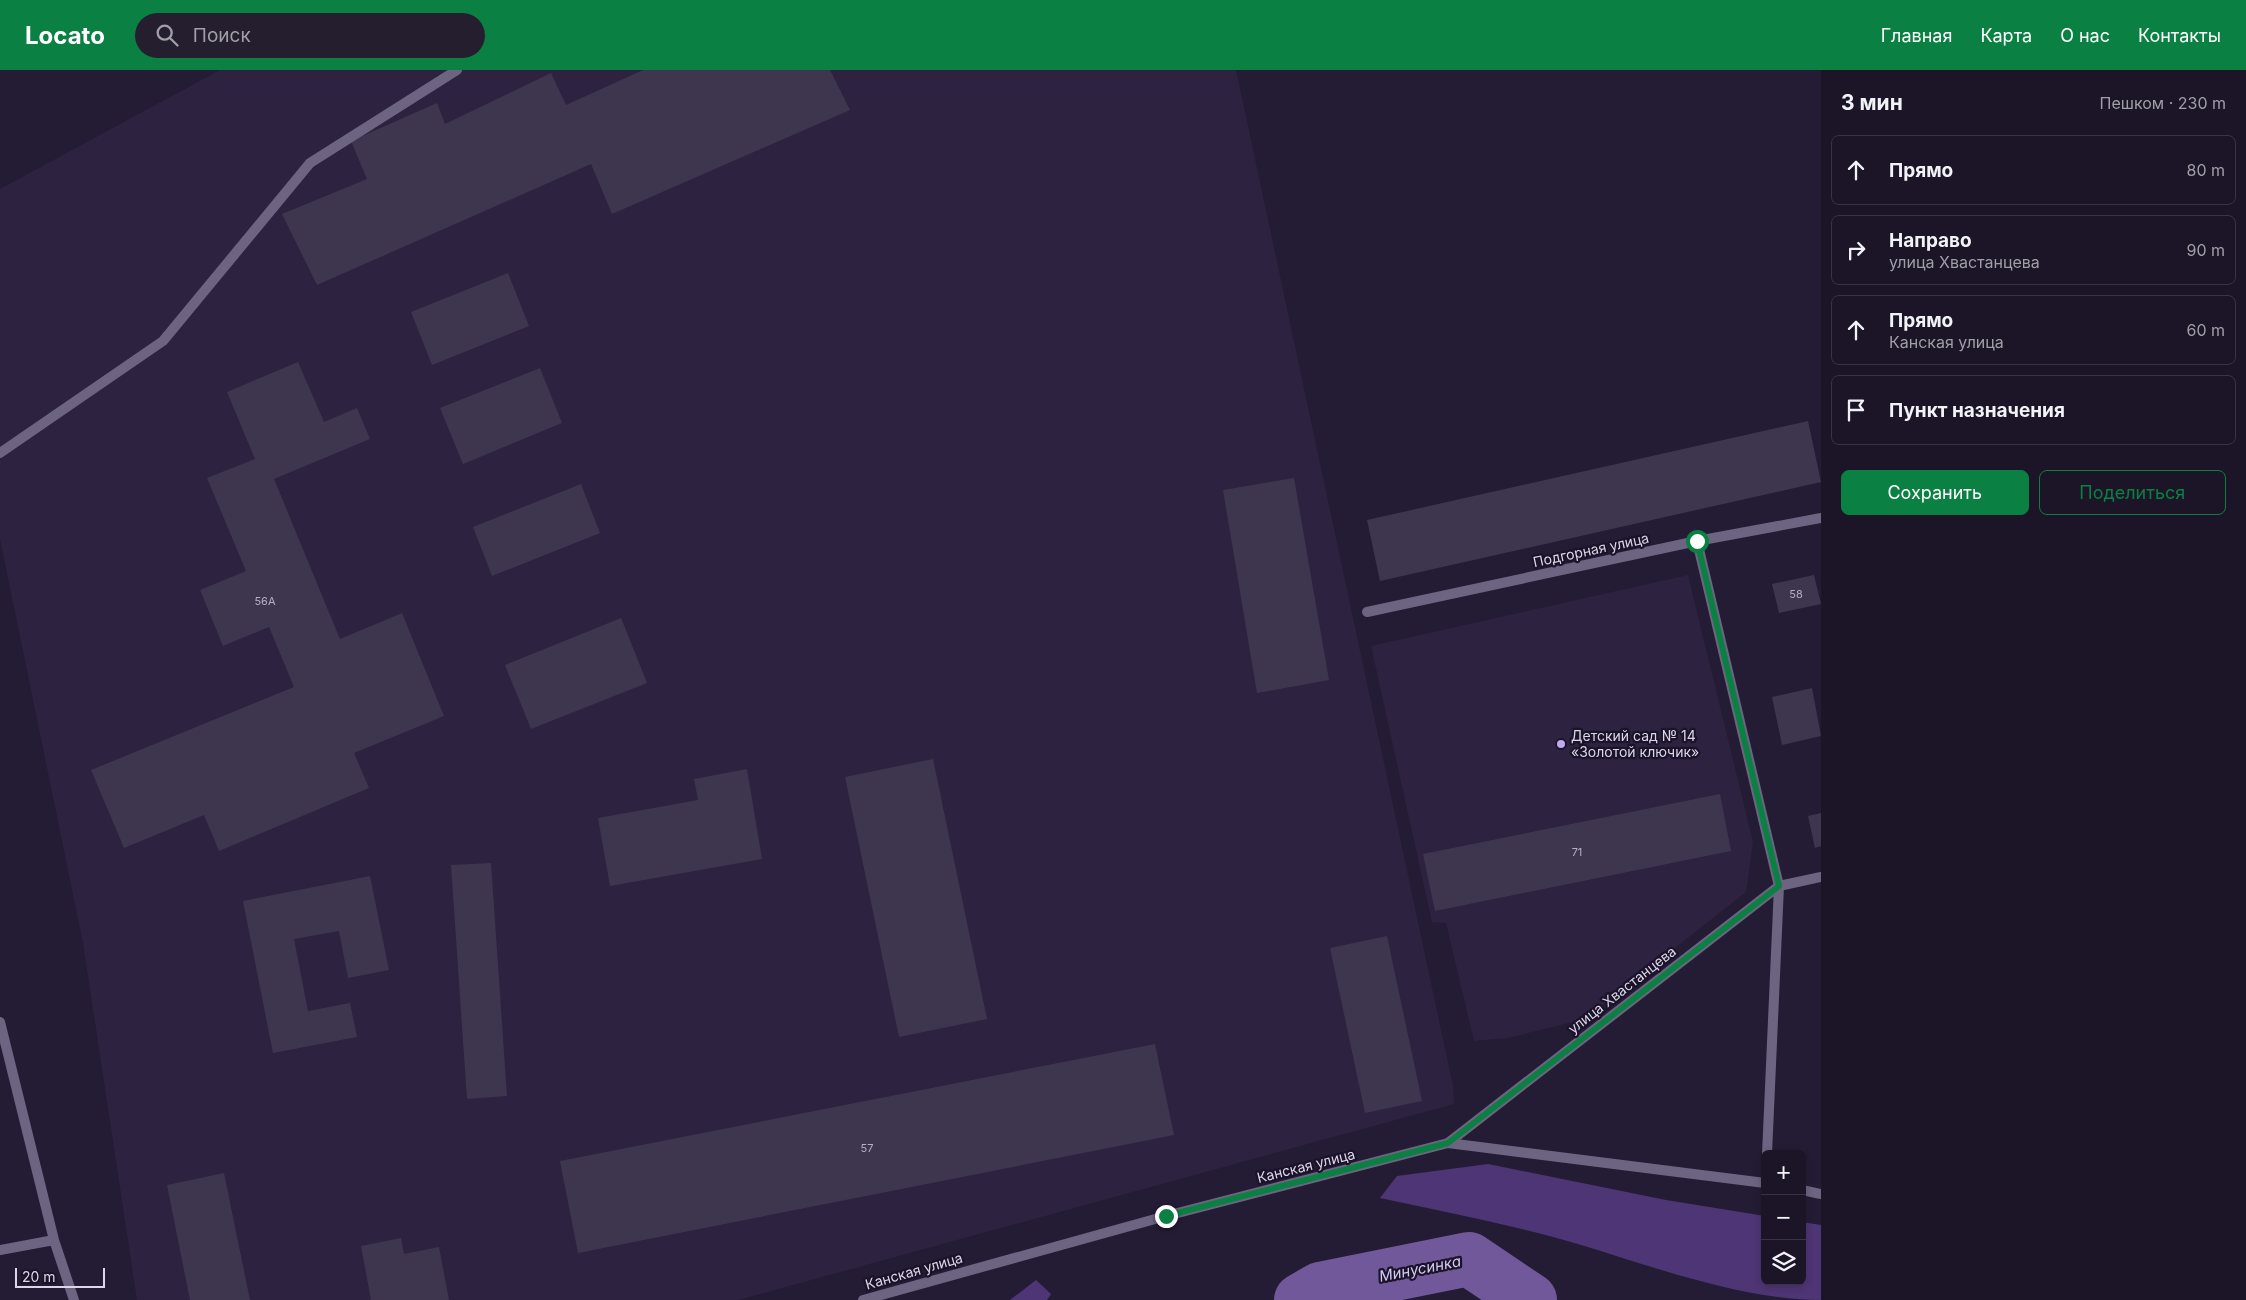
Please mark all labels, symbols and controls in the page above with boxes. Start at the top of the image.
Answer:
search box [135,13,485,58]
text: Locato [25,21,105,50]
icon: search [153,21,181,49]
text: Поиск [193,24,251,47]
text: Главная [1881,25,1952,46]
text: Карта [1980,25,2032,46]
text: О нас [2060,25,2110,46]
text: Контакты [2138,25,2221,46]
text: 3 мин [1841,90,1903,115]
text: Пешком · 230 m [2100,93,2226,113]
icon: ahead [1842,156,1870,184]
text: Прямо [1889,159,1953,182]
text: 80 m [2186,160,2225,180]
text: Направо [1889,229,1972,252]
icon: right [1842,236,1870,264]
text: 90 m [2186,240,2225,260]
text: улица Хвастанцева [1889,252,2040,272]
text: Прямо [1889,309,1953,332]
icon: ahead [1842,316,1870,344]
text: 60 m [2186,320,2225,340]
text: Канская улица [1889,332,2004,352]
icon: arrive [1842,396,1870,424]
text: Пункт назначения [1889,399,2065,422]
button: Сохранить [1841,470,2029,515]
button: Поделиться [2039,470,2226,515]
street label: Подгорная улица [1531,529,1650,570]
route start [1686,530,1709,553]
house number: 58 [1789,587,1803,601]
house number: 56А [254,594,276,608]
place label: Детский сад № 14 «Золотой ключик» [1571,727,1699,760]
marker: Детский сад № 14 «Золотой ключик» [1555,738,1567,750]
house number: 71 [1572,845,1582,859]
street label: улица Хвастанцева [1564,942,1679,1037]
house number: 57 [861,1141,873,1155]
street label: Канская улица [1255,1145,1357,1186]
map controls [1761,1150,1806,1285]
button: + [1761,1150,1806,1195]
button: − [1761,1195,1806,1240]
route end [1155,1205,1178,1228]
button: layers [1761,1240,1806,1285]
street label: Канская улица [863,1249,965,1293]
water label: Минусинка [1377,1251,1463,1286]
scale bar [15,1265,105,1288]
text: 20 m [22,1268,56,1285]

